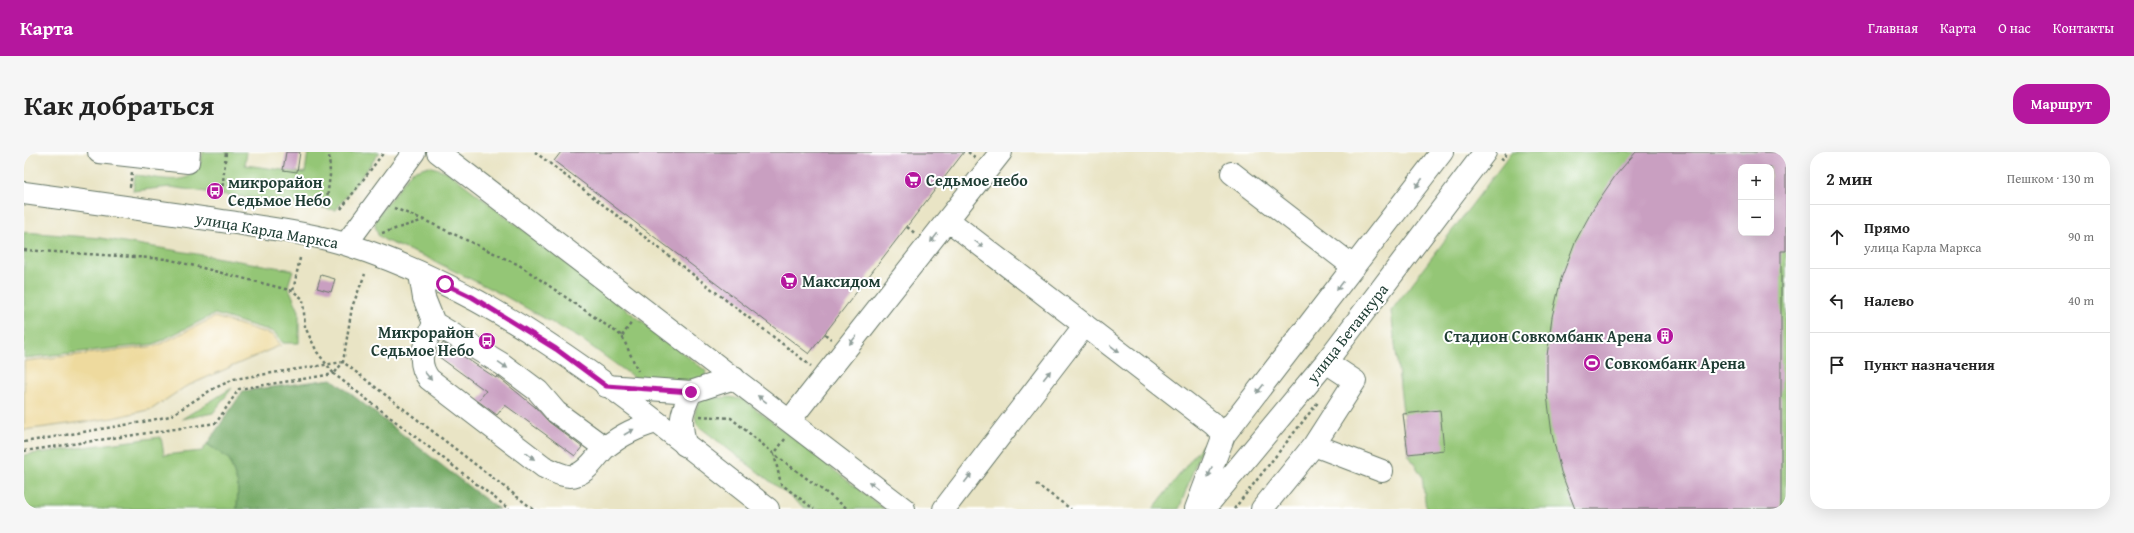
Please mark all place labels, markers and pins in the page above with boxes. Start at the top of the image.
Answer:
place label: Седьмое небо [926,168,1028,192]
place label: микрорайон Седьмое Небо [228,170,332,212]
supermarket icon: Седьмое небо [903,170,923,190]
bus stop icon: микрорайон Седьмое Небо [205,181,225,201]
place label: Максидом [802,269,881,293]
supermarket icon: Максидом [779,271,799,291]
place label: Микрорайон Седьмое Небо [371,320,474,362]
place label: Стадион Совкомбанк Арена [1444,324,1653,348]
building icon: Стадион Совкомбанк Арена [1655,326,1675,346]
bus stop icon: Микрорайон Седьмое Небо [477,331,497,351]
place label: Совкомбанк Арена [1605,351,1746,375]
sports icon: Совкомбанк Арена [1582,353,1602,373]

